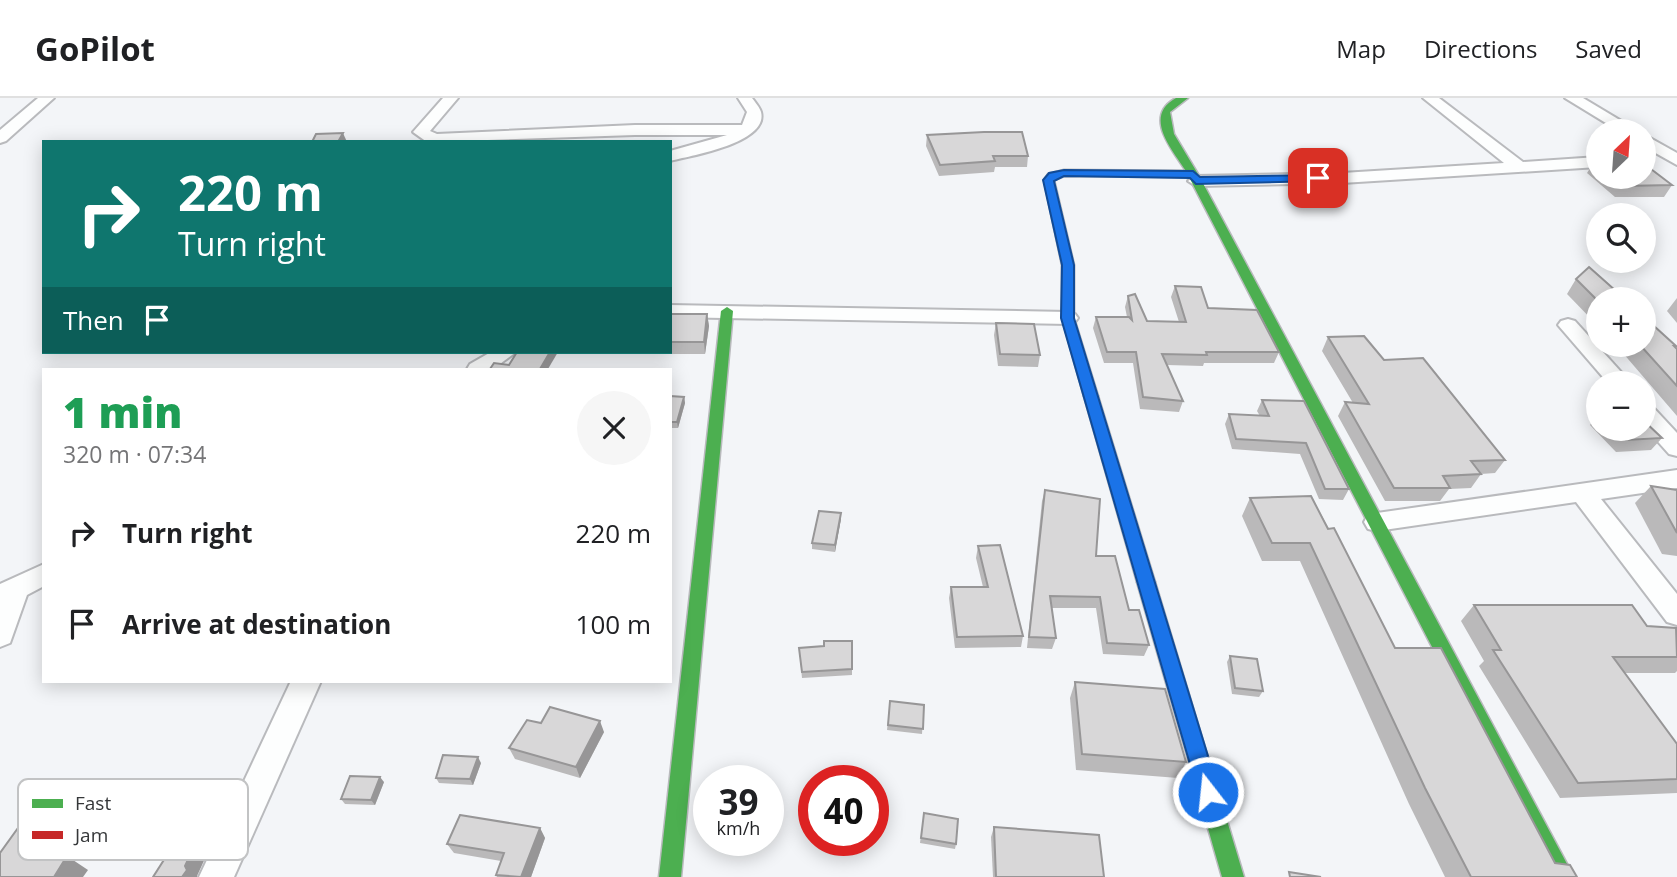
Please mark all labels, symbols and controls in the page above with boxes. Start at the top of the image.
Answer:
text: GoPilot [35,26,155,71]
text: Map [1336,32,1386,65]
text: Directions [1424,32,1537,65]
text: Saved [1575,32,1642,65]
north arrow [1586,119,1656,189]
map controls [1586,119,1656,441]
pin [1288,148,1348,208]
text: 220 m [178,159,323,225]
icon: arrive [1299,159,1337,197]
icon: right [63,168,154,259]
button: search [1586,203,1656,273]
text: Turn right [178,222,326,265]
button: + [1586,287,1656,357]
icon: arrive [138,301,176,339]
text: Then [63,302,124,338]
button: − [1586,371,1656,441]
text: 1 min [63,383,182,440]
button: close [577,391,651,465]
text: 320 m · 07:34 [63,438,206,470]
icon: right [63,514,101,552]
text: Turn right [122,515,253,551]
text: 220 m [576,515,651,551]
icon: arrive [63,605,101,643]
text: Arrive at destination [122,606,391,642]
text: 100 m [576,606,651,642]
position arrow [1171,755,1245,829]
speed limit sign: 40 [798,765,889,856]
text: 39 [718,778,759,825]
legend [18,779,248,860]
text: Fast [75,790,111,816]
text: km/h [717,816,760,840]
text: Jam [73,822,108,848]

